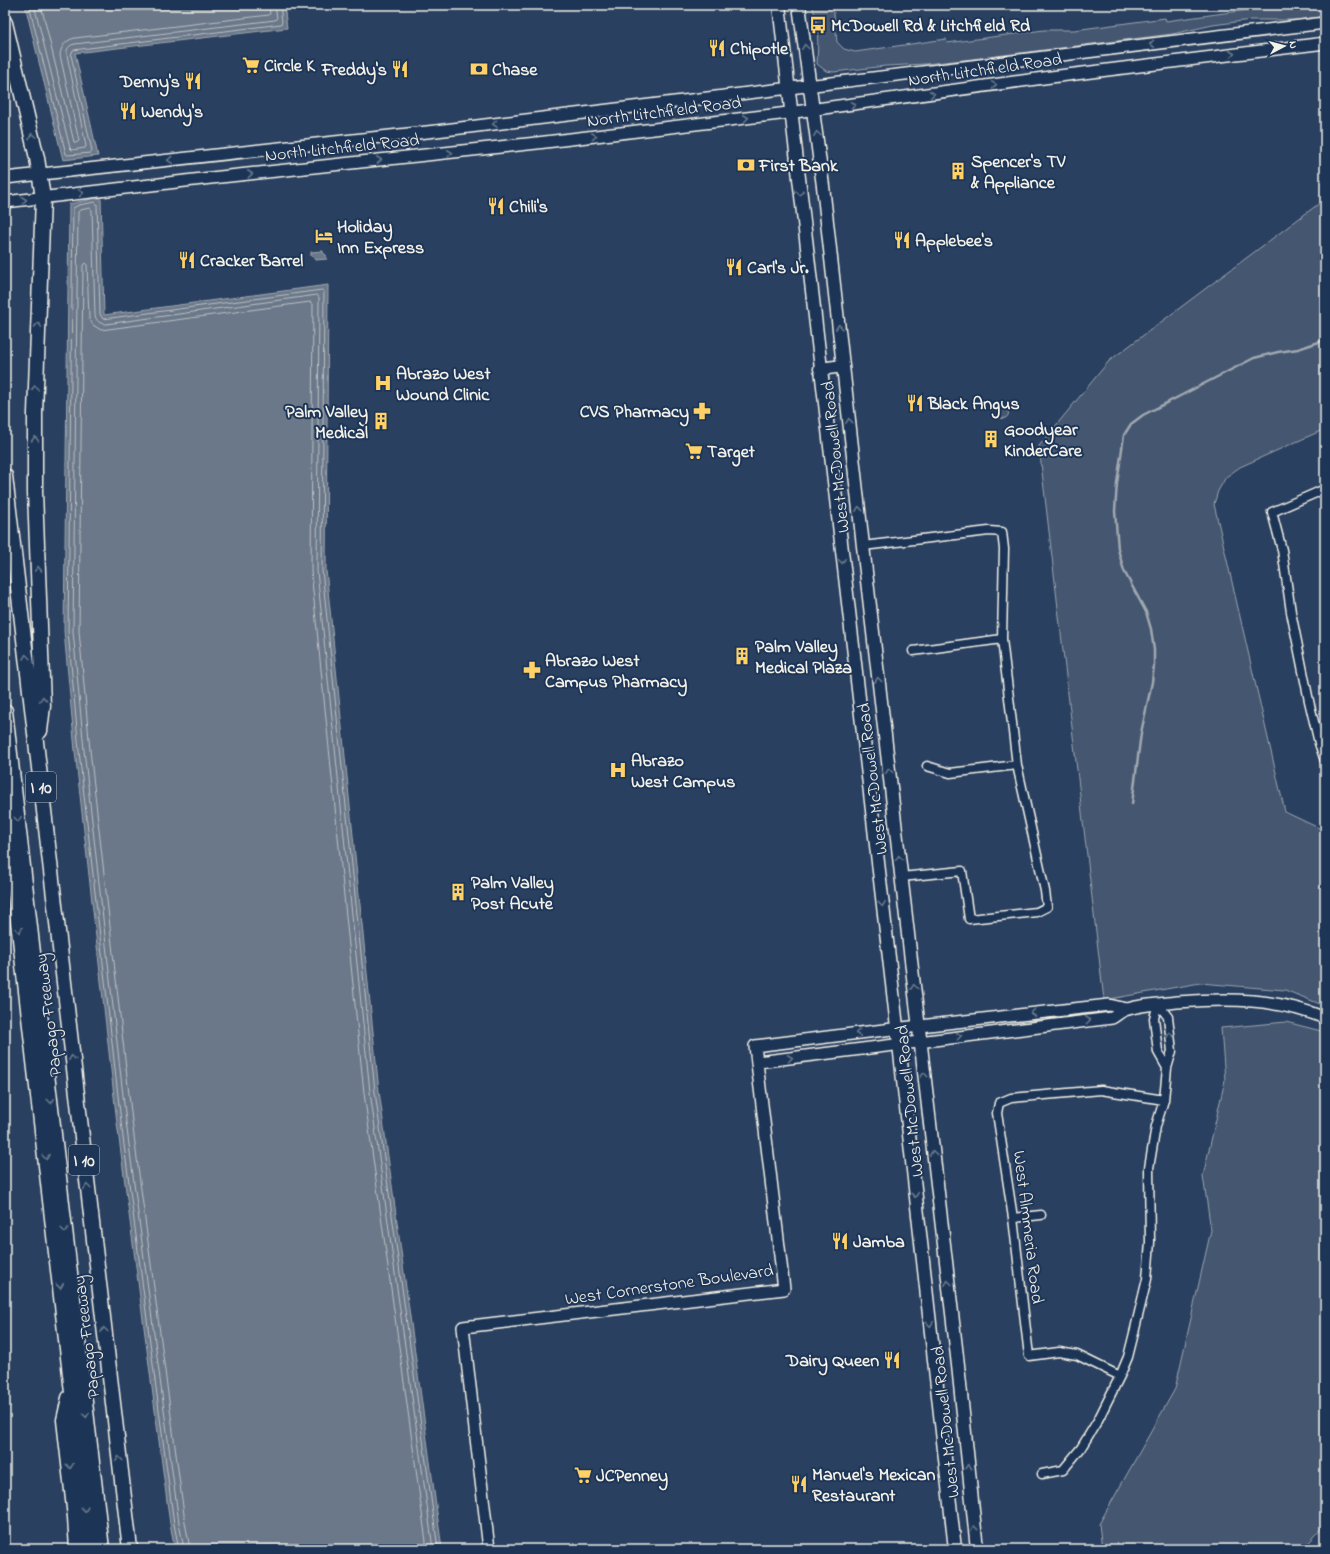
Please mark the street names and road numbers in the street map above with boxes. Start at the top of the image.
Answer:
street label: North Litchfield Road [907,47,1064,95]
street label: North Litchfield Road [586,91,743,135]
street label: North Litchfield Road [264,128,421,170]
street label: West McDowell Road [816,379,858,534]
street label: West McDowell Road [852,701,896,856]
road number: I 10 [26,772,56,802]
street label: Papago Freeway [30,952,71,1078]
street label: West McDowell Road [890,1023,932,1178]
road number: I 10 [69,1145,99,1175]
street label: West Almmeria Road [1005,1149,1049,1305]
street label: West Cornerstone Boulevard [563,1258,775,1313]
street label: Papago Freeway [68,1274,109,1400]
street label: West McDowell Road [926,1344,968,1499]

